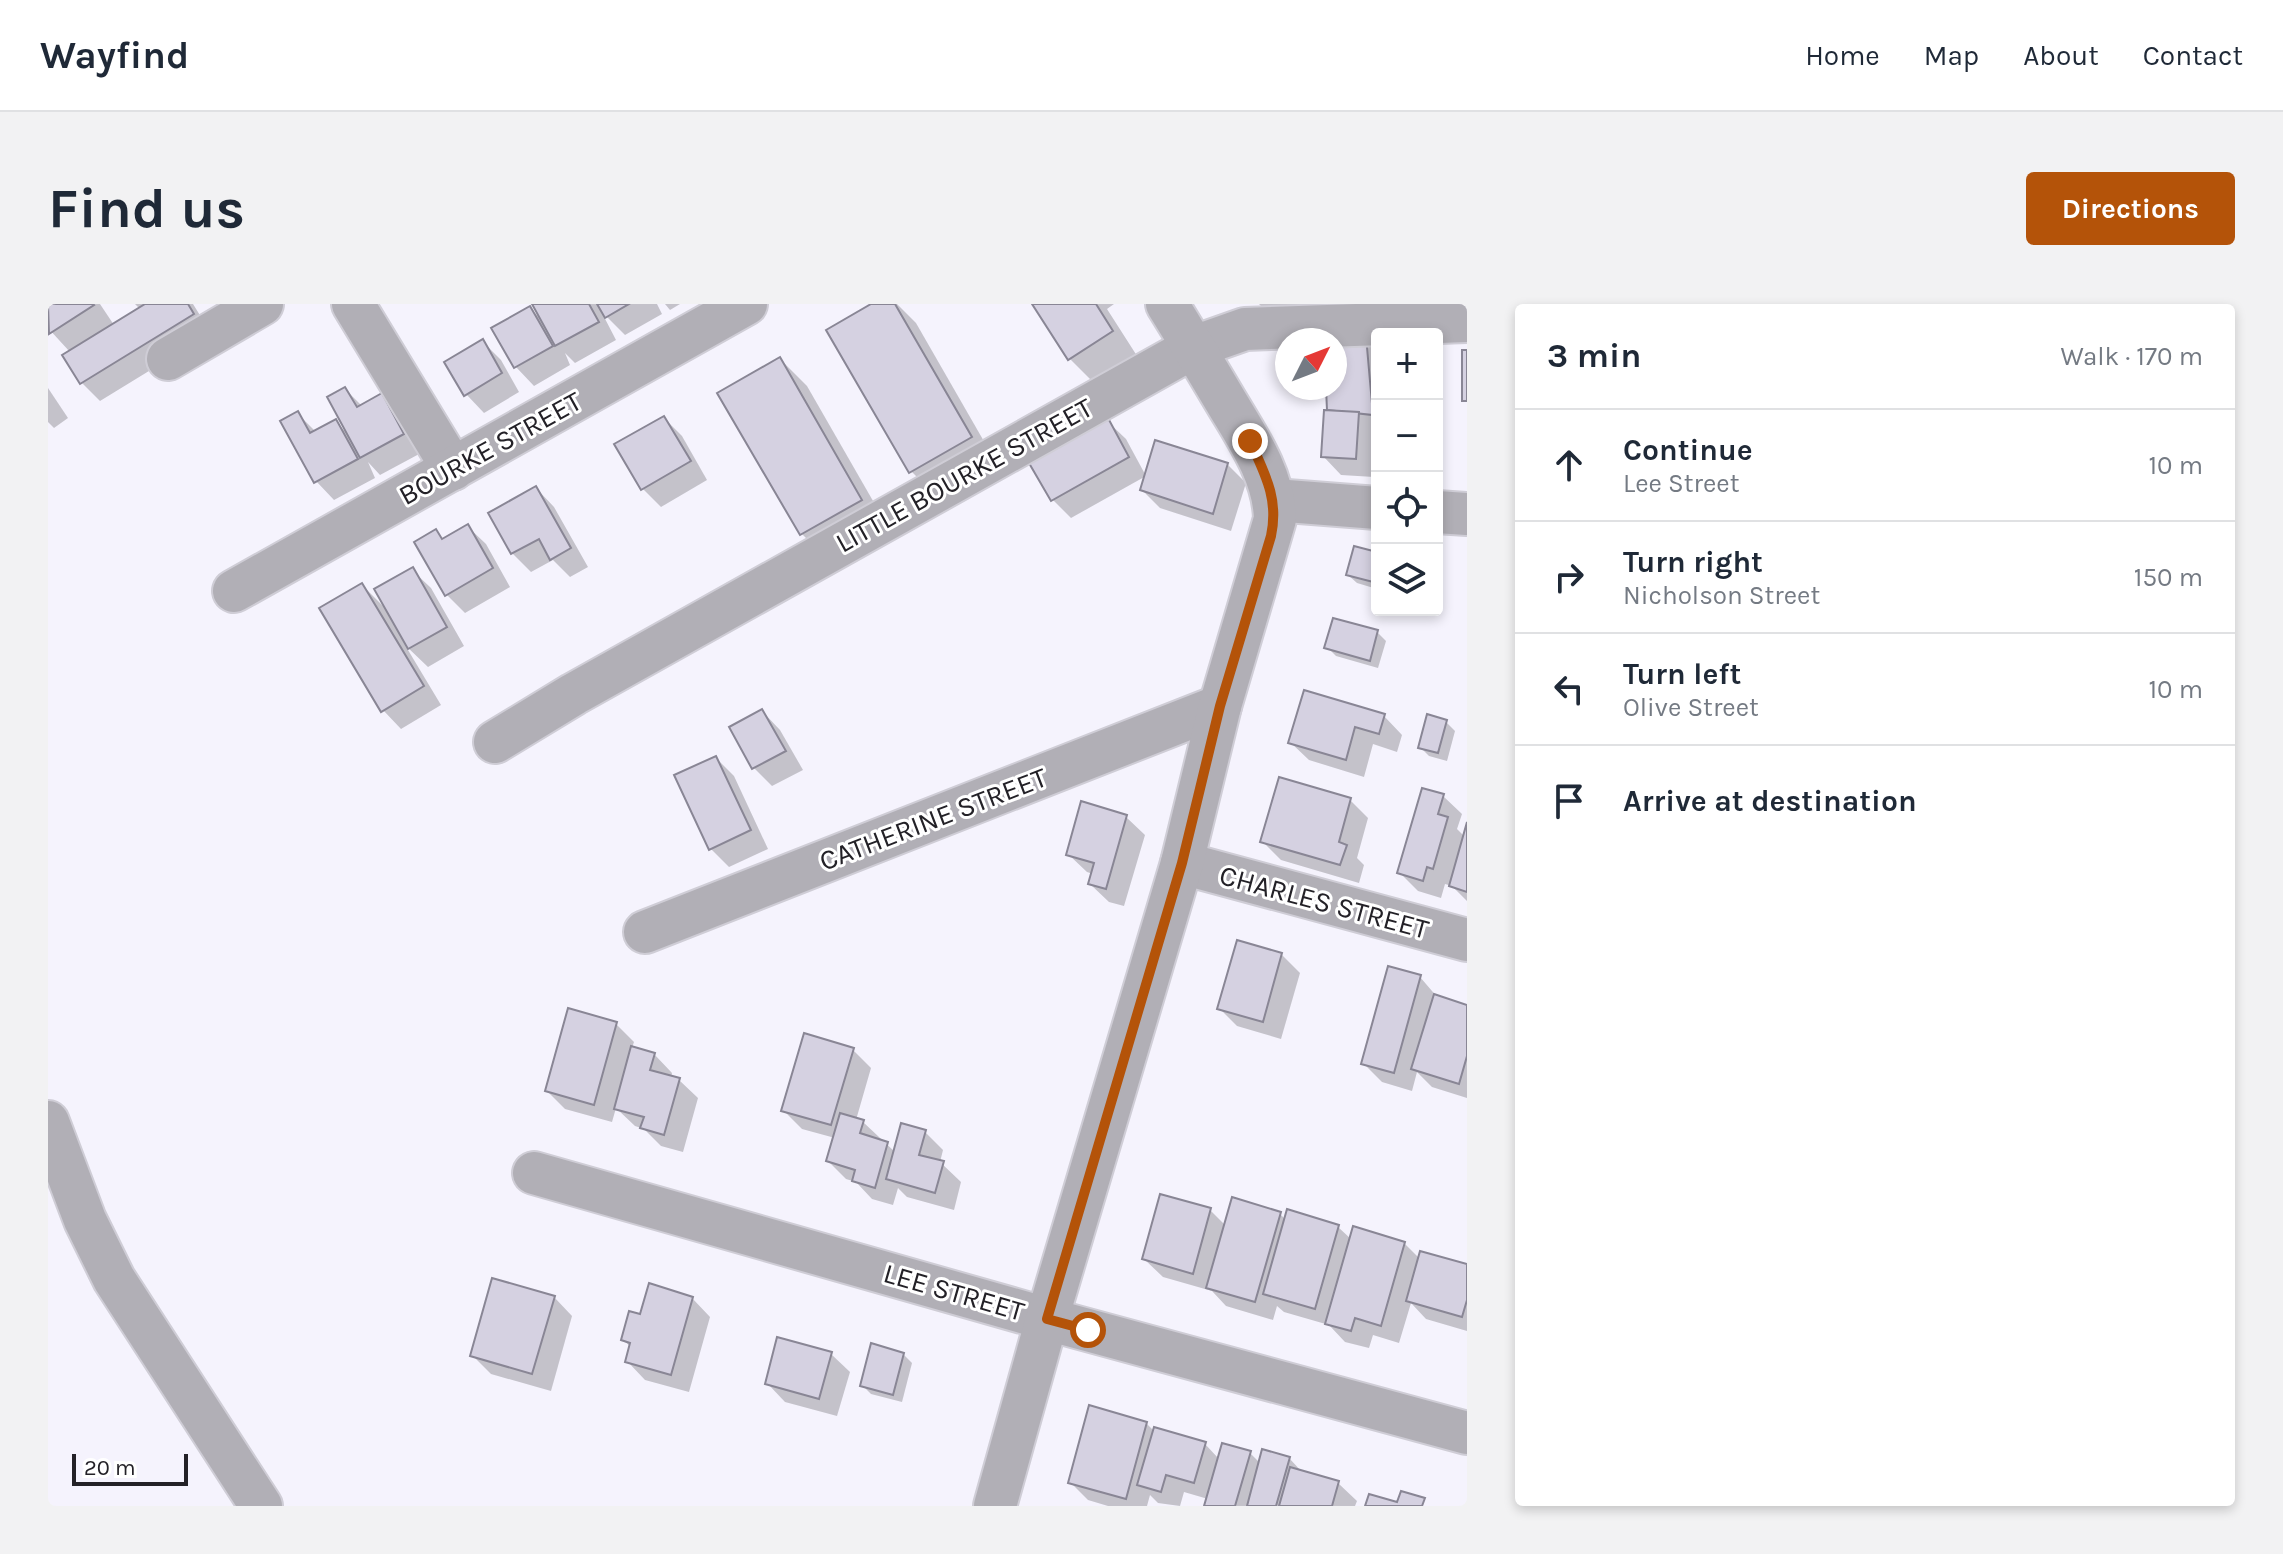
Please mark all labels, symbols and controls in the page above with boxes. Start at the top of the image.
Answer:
text: Wayfind [40,33,189,78]
text: Home [1805,39,1880,72]
text: Map [1924,39,1979,72]
text: About [2023,39,2099,72]
text: Contact [2143,39,2243,72]
button: Directions [2026,172,2235,245]
text: Find us [48,176,245,241]
north arrow [1275,328,1347,400]
map controls [1371,328,1443,616]
button: + [1371,328,1443,400]
text: 3 min [1547,336,1641,376]
text: Walk · 170 m [2061,341,2203,372]
street label: BOURKE STREET [393,384,587,512]
street label: LITTLE BOURKE STREET [830,391,1098,559]
button: − [1371,400,1443,472]
route end [1232,423,1268,459]
text: Continue [1623,432,1753,468]
icon: ahead [1547,443,1591,487]
text: 10 m [2148,450,2203,481]
text: Lee Street [1623,468,1739,499]
button: locate [1371,472,1443,544]
button: layers [1371,544,1443,616]
text: Turn right [1623,544,1763,580]
icon: right [1547,555,1591,599]
text: 150 m [2134,562,2203,593]
text: Nicholson Street [1623,580,1820,611]
text: Turn left [1623,656,1741,692]
icon: left [1547,667,1591,711]
text: 10 m [2148,674,2203,705]
text: Olive Street [1623,692,1759,723]
street label: CATHERINE STREET [815,760,1051,878]
icon: arrive [1547,779,1591,823]
text: Arrive at destination [1623,783,1917,819]
street label: CHARLES STREET [1216,858,1432,946]
street label: LEE STREET [880,1256,1028,1328]
route start [1070,1312,1106,1348]
scale bar [72,1450,188,1486]
text: 20 m [84,1455,136,1481]

